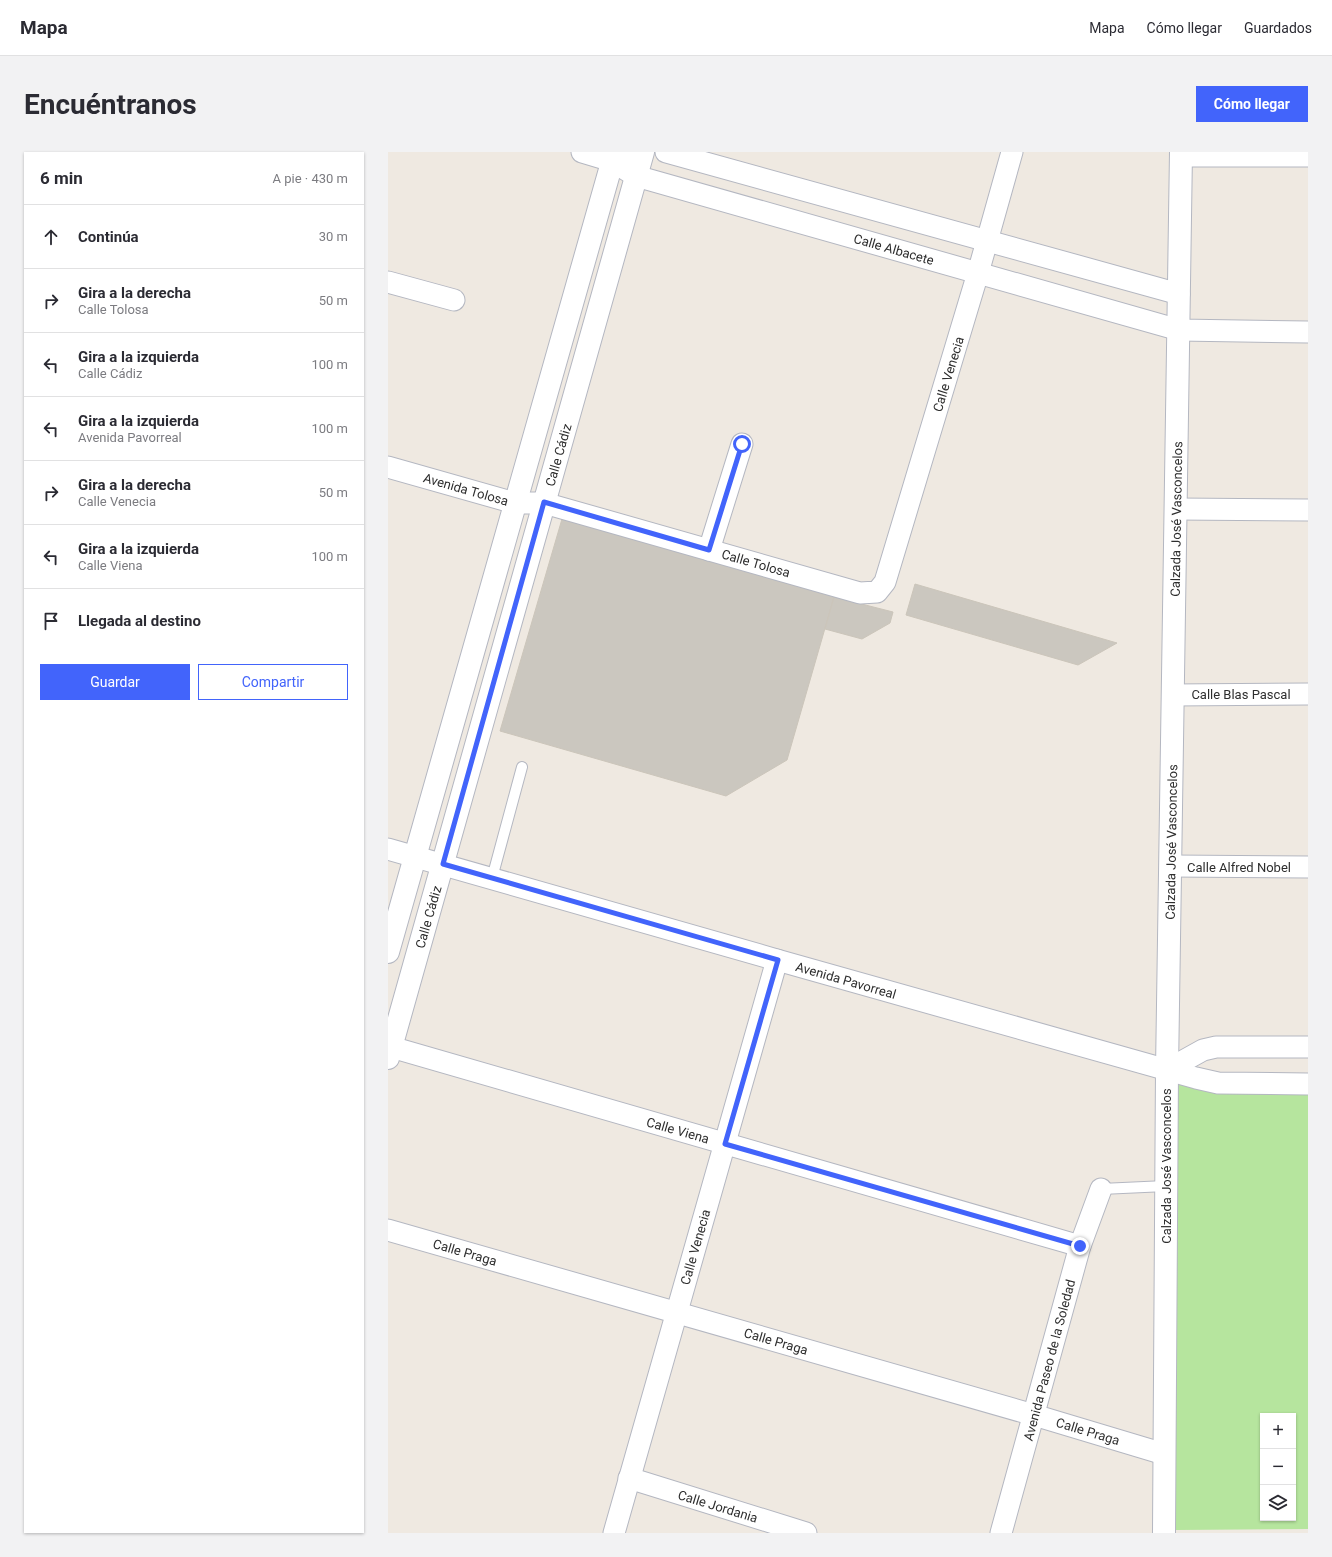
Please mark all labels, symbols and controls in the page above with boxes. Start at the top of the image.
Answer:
text: Mapa [20,16,68,39]
text: Mapa [1089,20,1125,36]
text: Cómo llegar [1147,20,1222,36]
text: Guardados [1244,20,1312,36]
button: Cómo llegar [1196,86,1308,122]
text: Encuéntranos [24,88,197,121]
text: 6 min [40,168,83,188]
text: A pie · 430 m [273,171,348,186]
icon: ahead [40,226,62,248]
text: Continúa [78,228,139,246]
text: 30 m [319,229,348,244]
street label: Calle Albacete [852,231,936,268]
text: Gira a la derecha [78,284,191,302]
icon: right [40,290,62,312]
text: 50 m [319,293,348,308]
text: Calle Tolosa [78,302,149,317]
street label: Calle Venecia [930,335,967,414]
text: Gira a la izquierda [78,348,199,366]
icon: left [40,354,62,376]
text: 100 m [311,357,348,372]
text: Calle Cádiz [78,366,142,381]
text: Gira a la izquierda [78,412,199,430]
icon: left [40,418,62,440]
text: 100 m [311,421,348,436]
street label: Calle Cádiz [542,422,575,488]
text: Avenida Pavorreal [78,430,182,445]
route start [733,435,751,453]
street label: Calzada José Vasconcelos [1168,441,1185,597]
street label: Avenida Tolosa [422,470,510,509]
text: Gira a la derecha [78,476,191,494]
icon: right [40,482,62,504]
text: 50 m [319,485,348,500]
text: Calle Venecia [78,494,156,509]
text: Gira a la izquierda [78,540,199,558]
icon: left [40,546,62,568]
street label: Calle Tolosa [720,547,792,580]
text: 100 m [311,549,348,564]
text: Calle Viena [78,558,143,573]
icon: arrive [40,610,62,632]
text: Llegada al destino [78,612,201,630]
button: Guardar [40,664,190,700]
button: Compartir [198,664,348,700]
street label: Calle Blas Pascal [1191,687,1291,702]
street label: Calzada José Vasconcelos [1163,764,1180,920]
street label: Calle Alfred Nobel [1187,860,1291,875]
street label: Calle Cádiz [412,884,445,950]
street label: Avenida Pavorreal [794,959,898,1002]
street label: Calzada José Vasconcelos [1159,1088,1174,1244]
street label: Calle Viena [645,1114,711,1147]
street label: Calle Venecia [678,1208,713,1287]
street label: Calle Praga [431,1236,499,1269]
route end [1071,1237,1089,1255]
street label: Avenida Paseo de la Soledad [1021,1278,1078,1442]
street label: Calle Praga [742,1325,810,1358]
map controls [1260,1413,1296,1521]
button: + [1260,1413,1296,1449]
street label: Calle Praga [1054,1415,1122,1448]
button: − [1260,1449,1296,1485]
button: layers [1260,1485,1296,1521]
street label: Calle Jordania [676,1487,760,1526]

